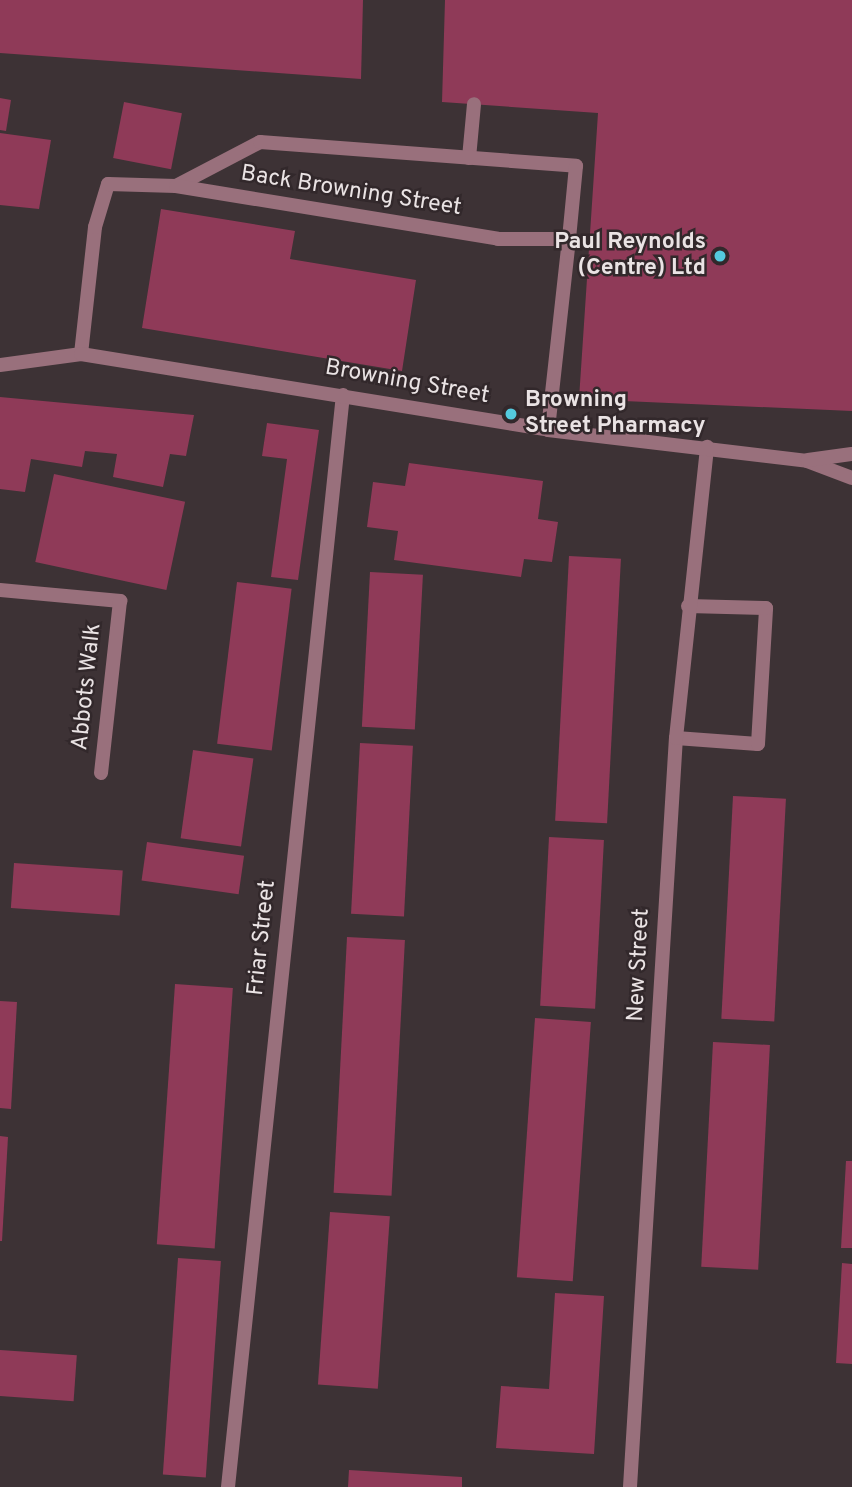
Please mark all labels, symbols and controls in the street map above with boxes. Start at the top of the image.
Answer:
street label: Back Browning Street [239,161,463,223]
place label: Paul Reynolds (Centre) Ltd [554,229,706,283]
marker: Paul Reynolds (Centre) Ltd [712,248,728,264]
street label: Browning Street [323,355,491,411]
place label: Browning Street Pharmacy [525,387,706,441]
marker: Browning Street Pharmacy [503,406,519,422]
street label: Abbots Walk [68,622,108,752]
street label: Friar Street [243,879,283,997]
street label: New Street [623,908,657,1022]

